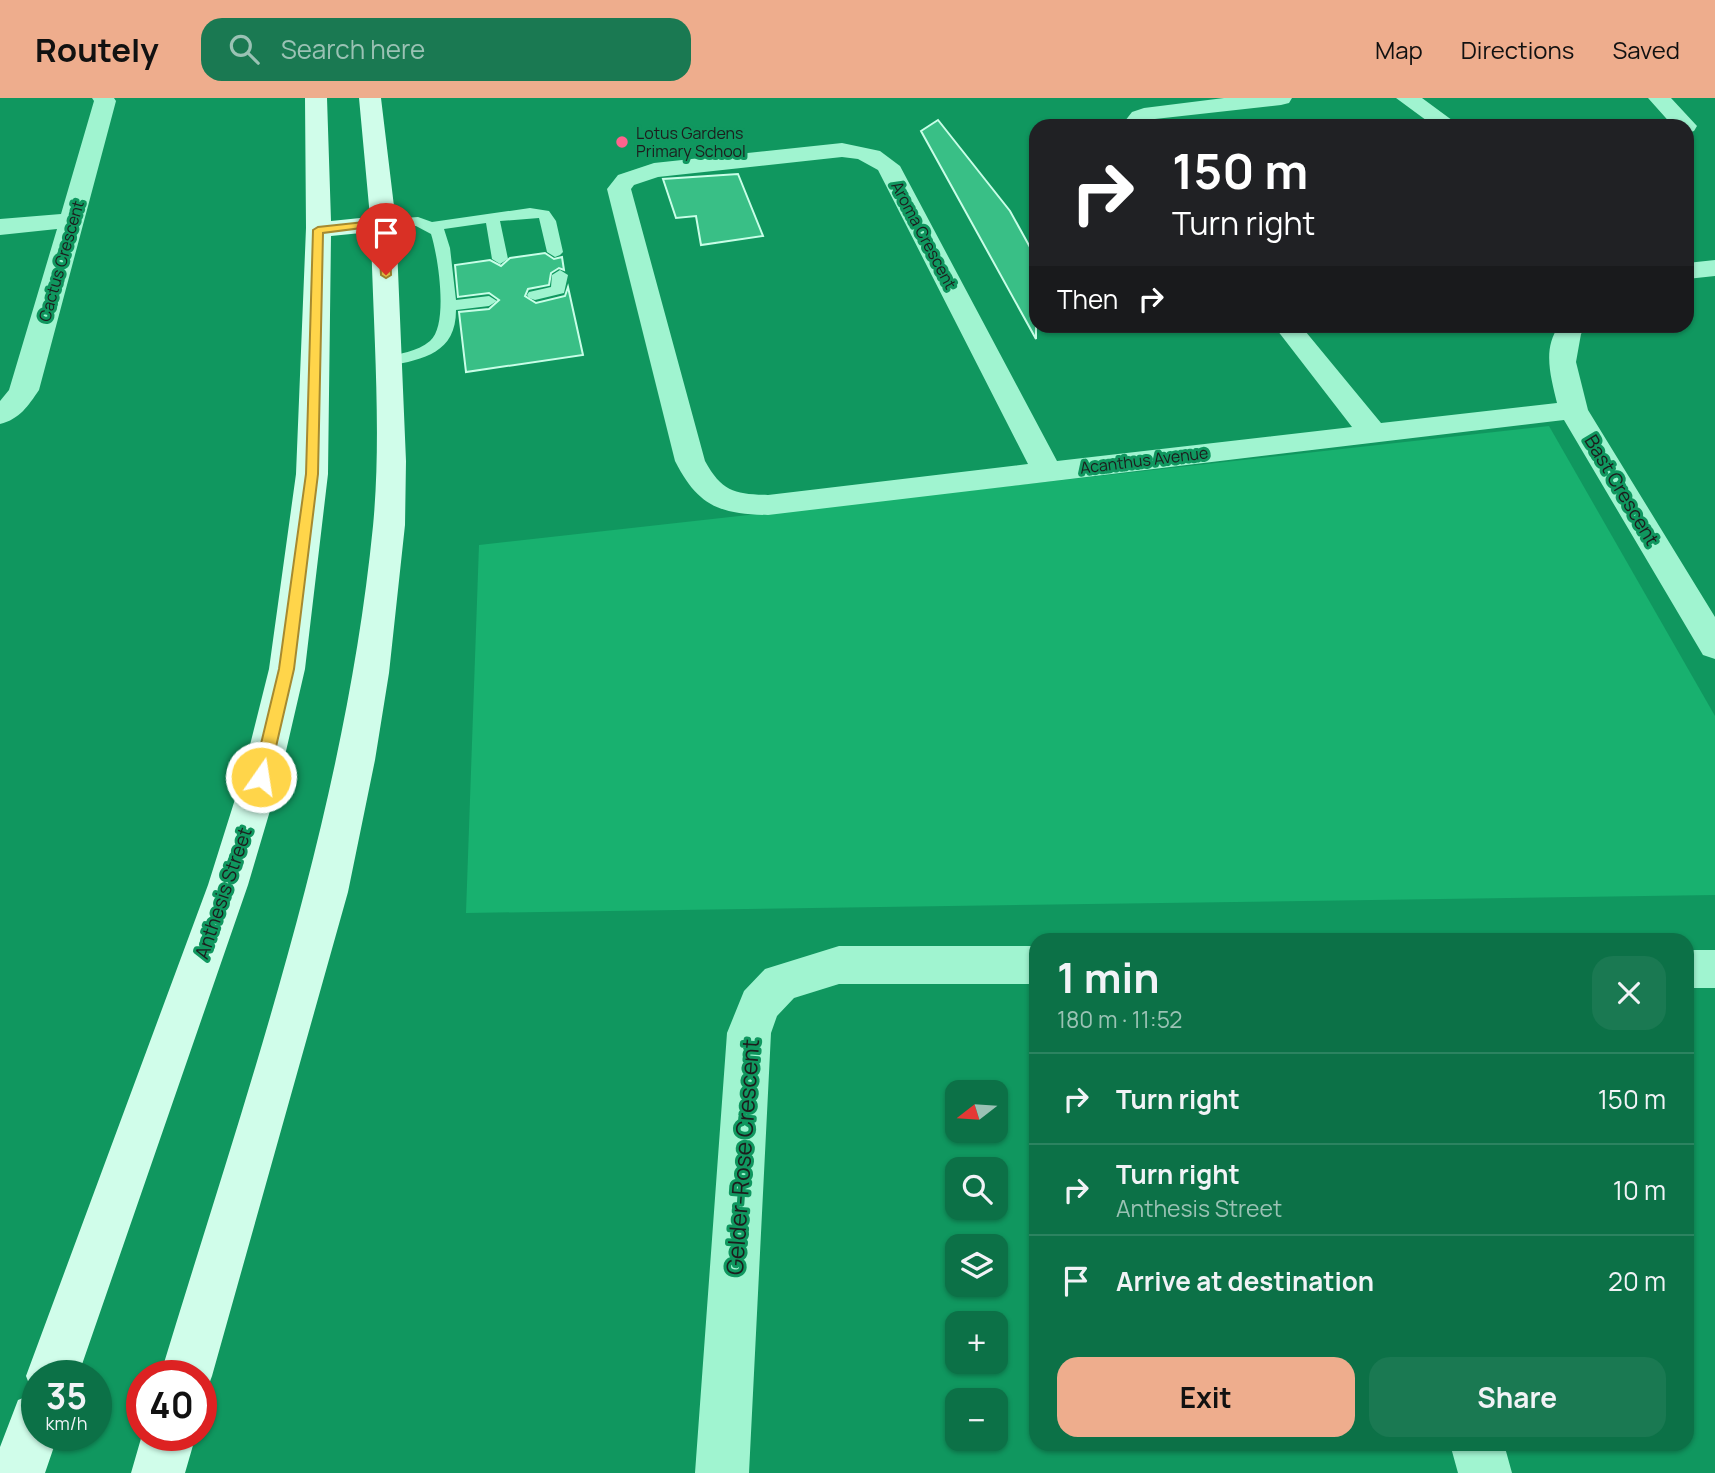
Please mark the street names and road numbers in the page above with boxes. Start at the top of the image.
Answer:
street label: Aroma Crescent [886,177,962,293]
street label: Cactus Crescent [33,198,89,324]
street label: Bast Crescent [1579,430,1665,550]
street label: Acanthus Avenue [1079,441,1209,479]
street label: Anthesis Street [188,824,258,962]
street label: Gelder-Rose Crescent [718,1038,766,1276]

